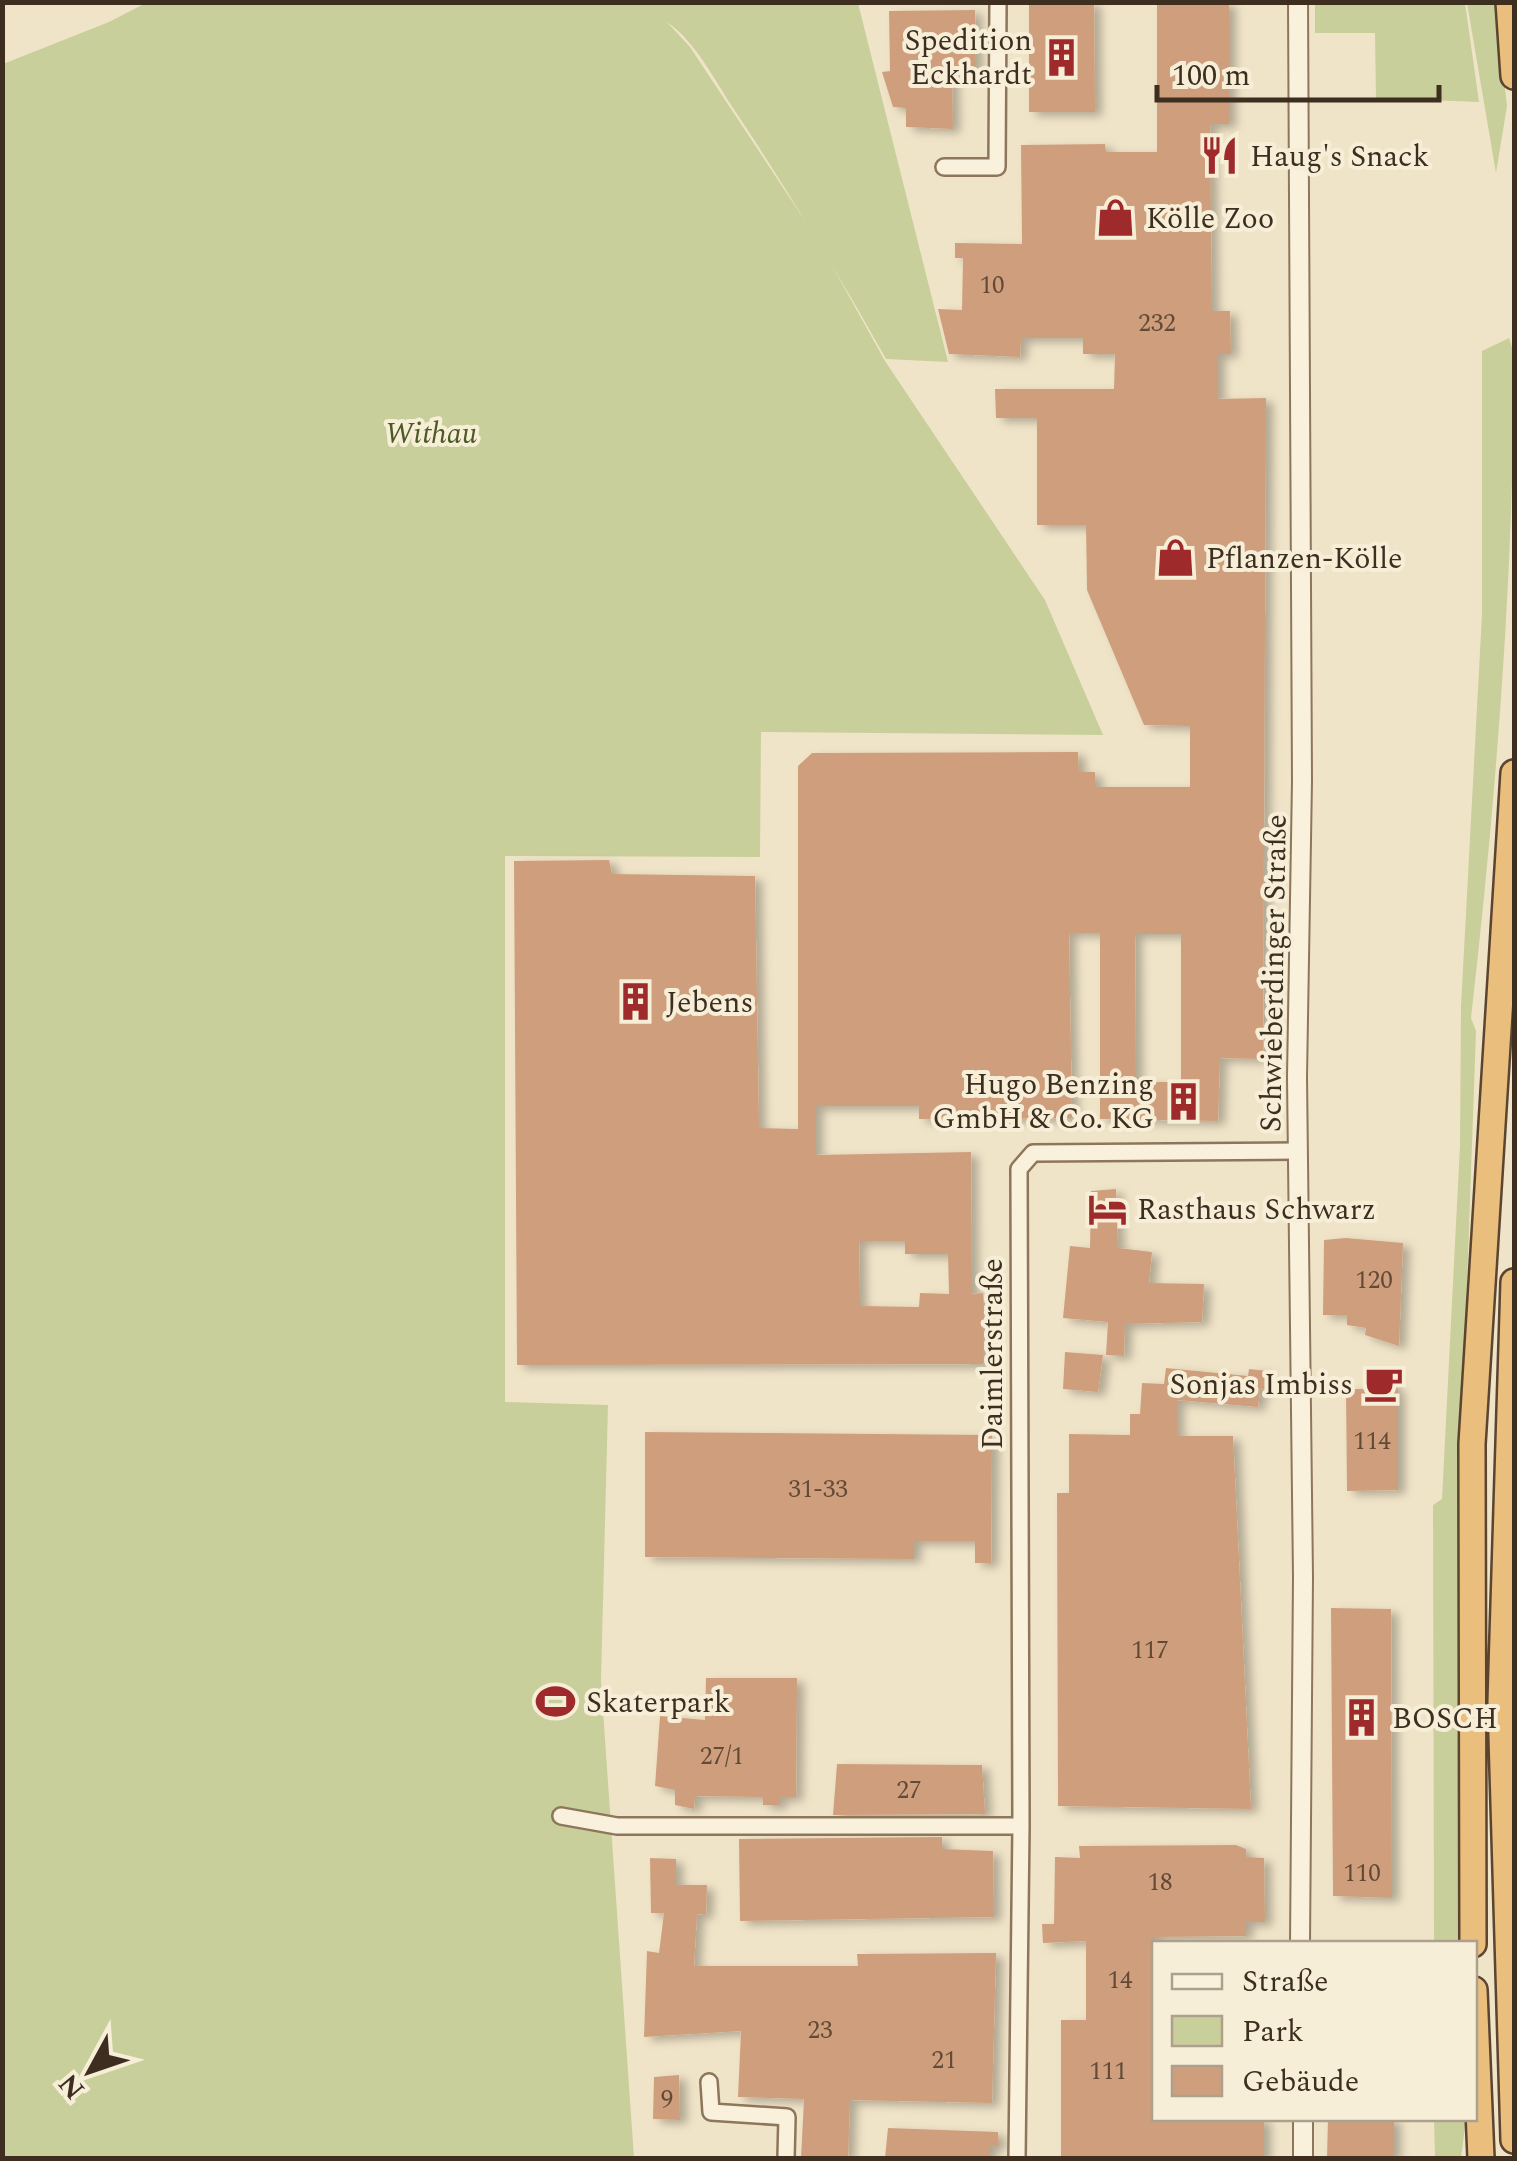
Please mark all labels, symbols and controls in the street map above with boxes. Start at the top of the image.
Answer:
place label: Spedition Eckhardt [905,18,1032,98]
building icon: Spedition Eckhardt [1041,36,1083,78]
scale bar [1157,40,1440,102]
text: 100 m [1172,53,1250,99]
place label: Haug's Snack [1250,134,1429,180]
restaurant icon: Haug's Snack [1199,135,1241,177]
place label: Kölle Zoo [1146,196,1274,242]
shop icon: Kölle Zoo [1095,197,1137,239]
house number: 10 [979,267,1005,305]
house number: 232 [1138,305,1176,343]
park label: Withau [385,411,477,457]
place label: Pflanzen-Kölle [1206,536,1403,582]
shop icon: Pflanzen-Kölle [1155,537,1197,579]
street label: Schwieberdinger Straße [1248,814,1300,1132]
place label: Jebens [666,980,754,1026]
building icon: Jebens [615,981,657,1023]
place label: Hugo Benzing GmbH & Co. KG [932,1062,1154,1142]
building icon: Hugo Benzing GmbH & Co. KG [1163,1080,1205,1122]
place label: Rasthaus Schwarz [1137,1187,1376,1233]
hotel icon: Rasthaus Schwarz [1086,1188,1128,1230]
street label: Daimlerstraße [970,1258,1016,1450]
house number: 120 [1355,1262,1393,1300]
place label: Sonjas Imbiss [1169,1362,1353,1408]
cafe icon: Sonjas Imbiss [1362,1363,1404,1405]
house number: 114 [1353,1423,1391,1461]
house number: 31-33 [788,1471,848,1509]
house number: 117 [1131,1632,1169,1670]
place label: Skaterpark [586,1680,730,1726]
sports icon: Skaterpark [535,1681,577,1723]
place label: BOSCH [1392,1696,1498,1742]
building icon: BOSCH [1341,1697,1383,1739]
house number: 27/1 [700,1738,744,1776]
house number: 27 [896,1772,922,1810]
house number: 110 [1343,1855,1381,1893]
house number: 18 [1147,1864,1173,1902]
legend [1152,1941,1477,2121]
text: Straße [1242,1959,1329,2005]
house number: 14 [1107,1962,1133,2000]
text: Park [1242,2009,1304,2055]
house number: 23 [807,2012,833,2050]
north arrow [40,2021,140,2121]
house number: 21 [931,2042,957,2080]
house number: 111 [1089,2053,1127,2091]
text: Gebäude [1242,2059,1359,2105]
text: N [48,2064,96,2109]
house number: 9 [661,2081,673,2119]

